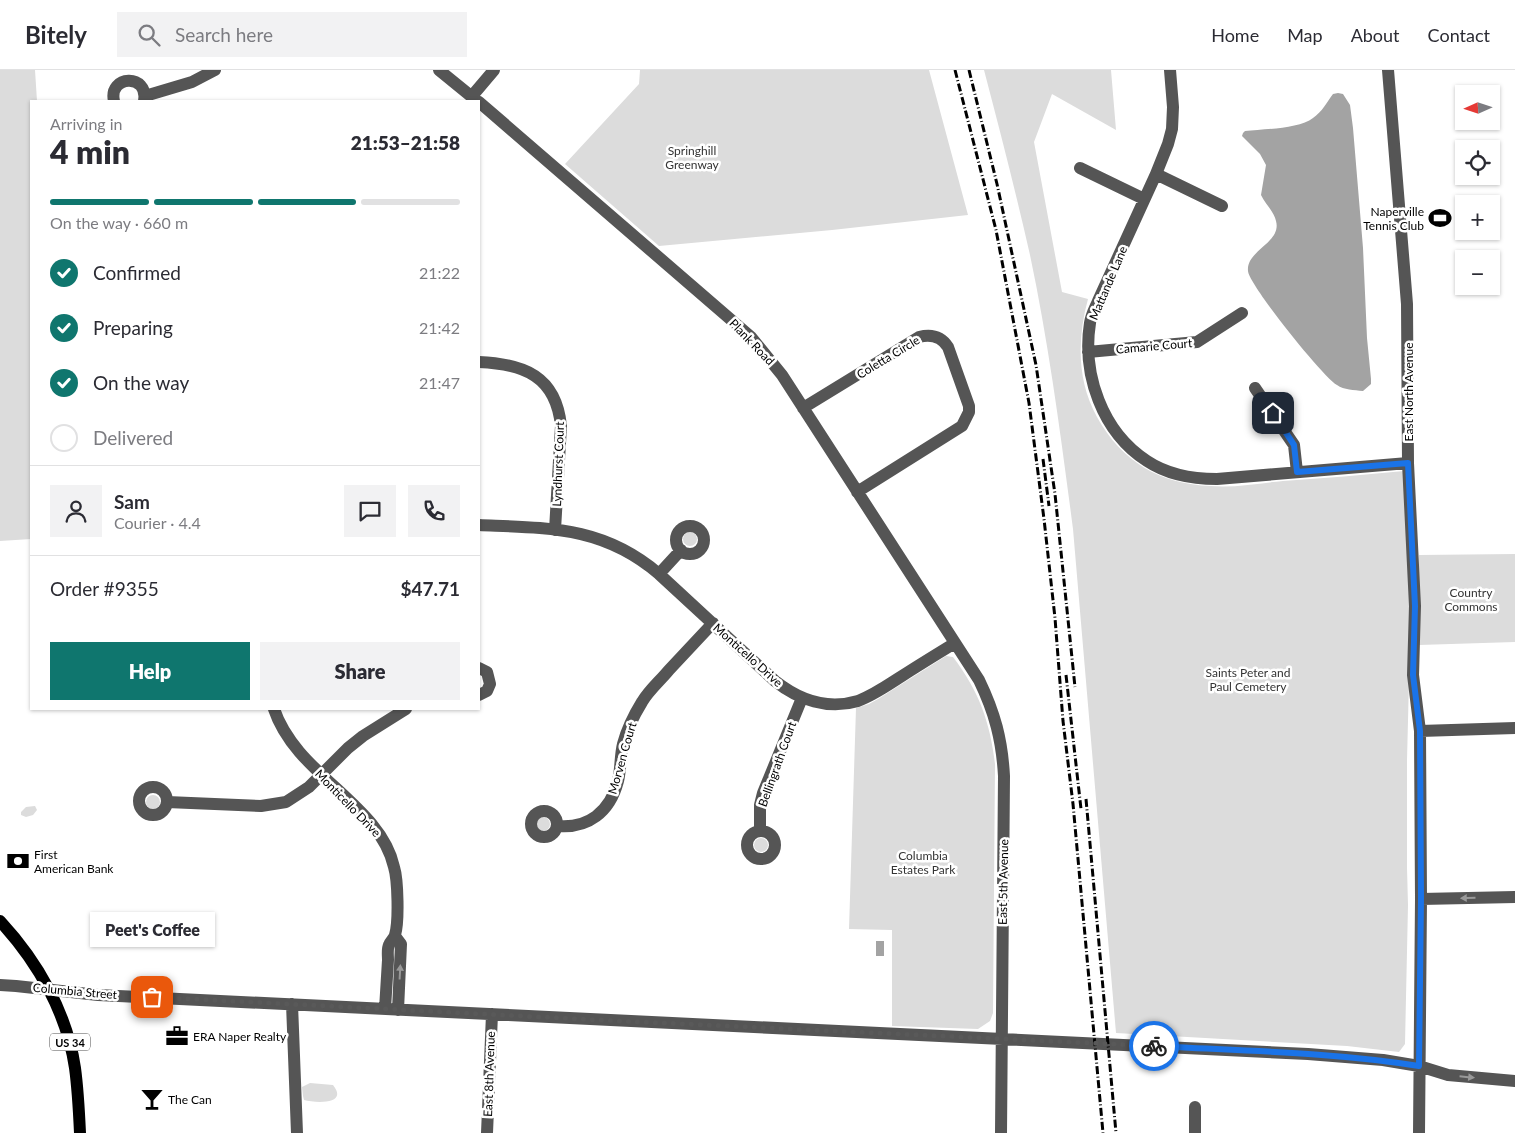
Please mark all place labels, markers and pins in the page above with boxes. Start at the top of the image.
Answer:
place label: Naperville Tennis Club [1363,204,1424,233]
sports icon: Naperville Tennis Club [1427,205,1453,231]
pin [1252,392,1294,434]
place label: First American Bank [34,847,114,876]
bank icon: First American Bank [5,848,31,874]
callout: Peet's Coffee [90,912,214,947]
pin [131,976,173,1018]
office icon: ERA Naper Realty [164,1023,190,1049]
place label: ERA Naper Realty [193,1029,287,1044]
bar icon: The Can [139,1086,165,1112]
place label: The Can [168,1092,212,1107]

